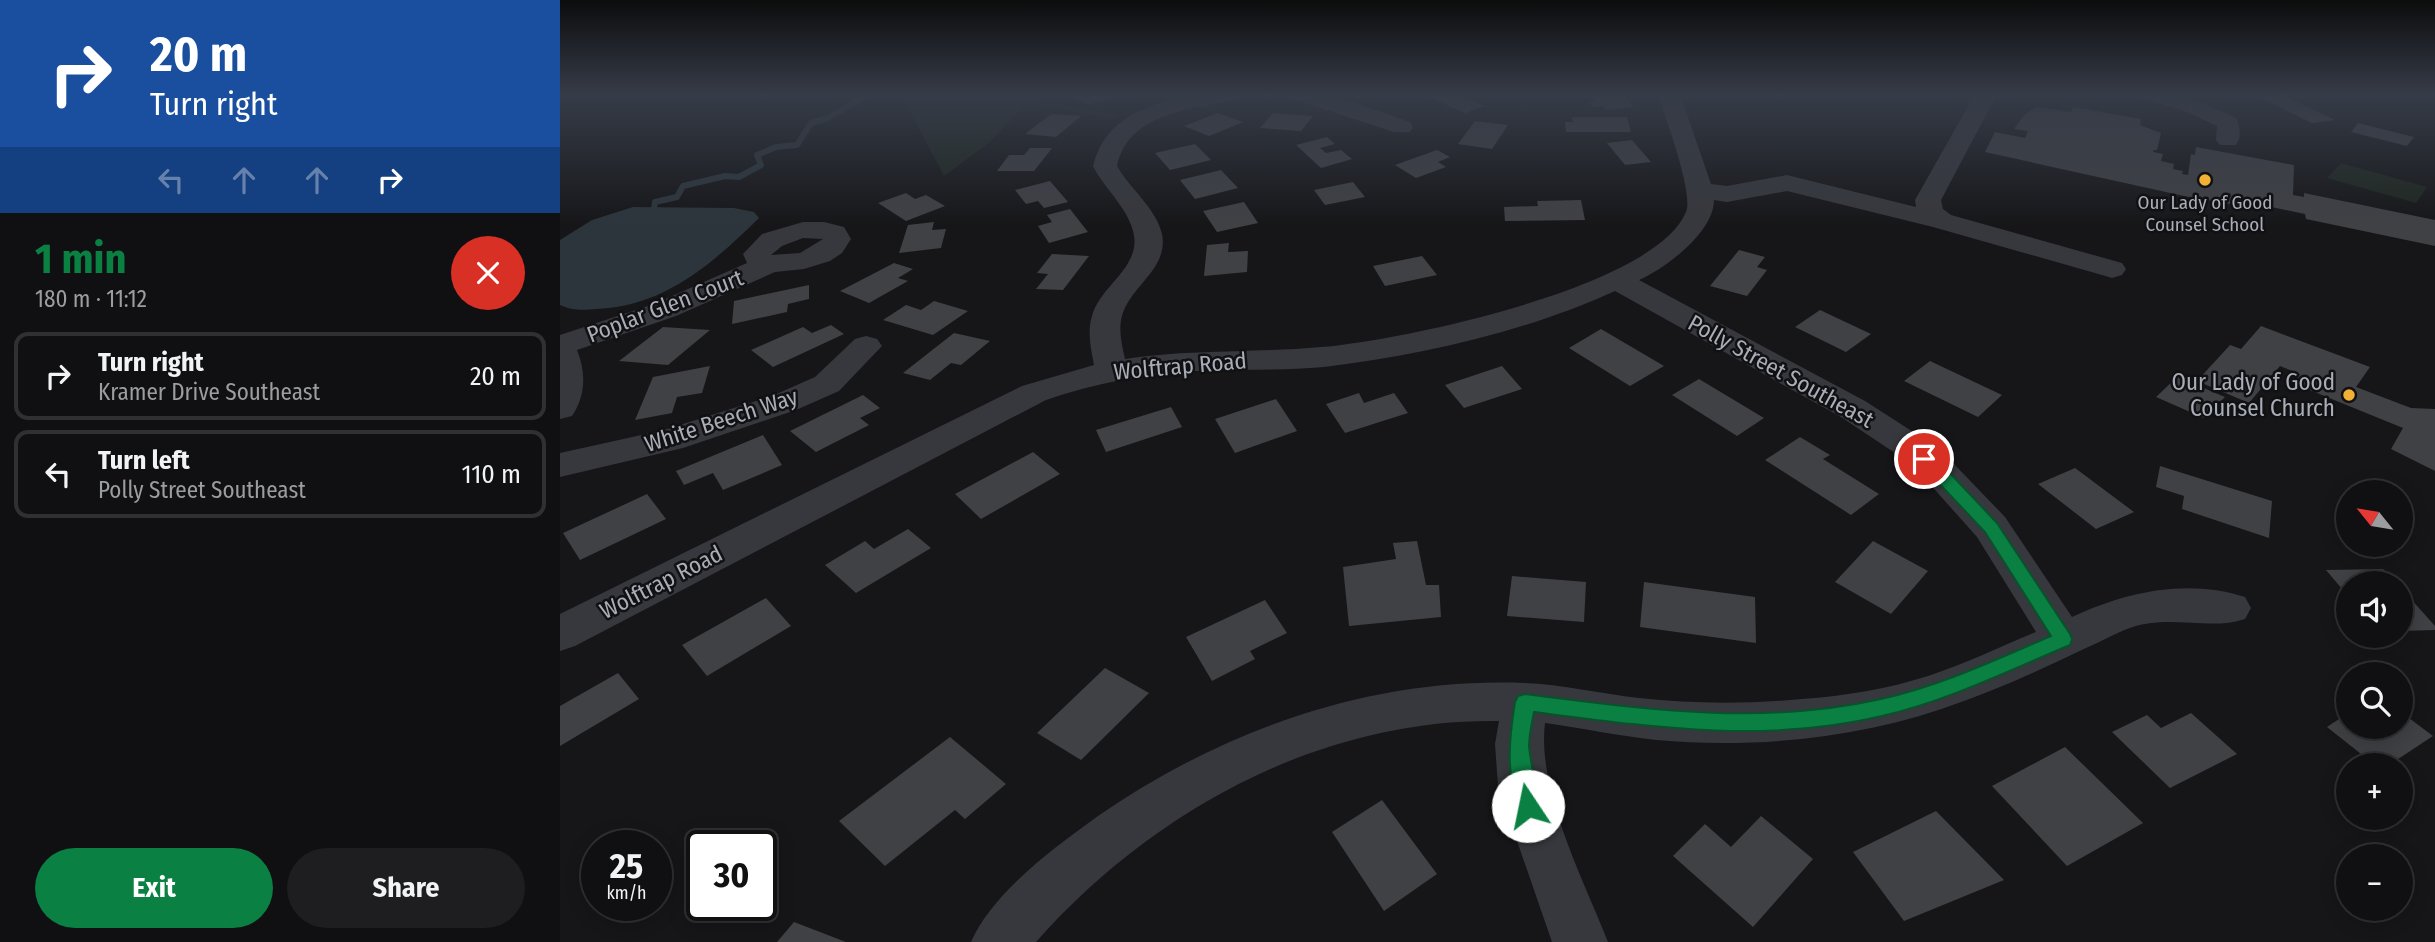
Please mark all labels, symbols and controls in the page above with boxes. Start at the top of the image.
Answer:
text: 20 m [150,25,247,84]
icon: right [35,28,126,119]
text: Turn right [150,85,277,123]
icon: left [152,161,190,199]
icon: ahead [225,161,263,199]
icon: ahead [298,161,336,199]
icon: right [371,161,409,199]
marker: Our Lady of Good Counsel School [2197,172,2213,188]
place label: Our Lady of Good Counsel School [2137,191,2273,236]
text: 1 min [35,234,126,284]
button: close [451,236,525,310]
street label: Poplar Glen Court [583,263,748,349]
text: 180 m · 11:12 [35,285,147,313]
street label: Polly Street Southeast [1683,308,1879,434]
street label: Wolftrap Road [1112,346,1248,386]
text: Turn right [98,347,204,378]
icon: right [39,357,77,395]
text: 20 m [470,361,521,392]
place label: Our Lady of Good Counsel Church [2172,368,2335,422]
text: Kramer Drive Southeast [98,378,320,406]
street label: White Beech Way [641,382,802,458]
marker: Our Lady of Good Counsel Church [2341,387,2357,403]
pin [1894,429,1954,489]
icon: arrive [1905,440,1943,478]
text: Turn left [98,445,190,476]
icon: left [39,455,77,493]
text: 110 m [461,459,521,490]
text: Polly Street Southeast [98,476,306,504]
north arrow [2336,480,2413,556]
map controls [2336,480,2413,921]
street label: Wolftrap Road [595,539,727,625]
button: sound [2336,571,2413,648]
button: search [2336,662,2413,739]
button: + [2336,753,2413,830]
position arrow [1491,769,1565,843]
speed limit sign: 30 [686,830,777,921]
button: − [2336,844,2413,921]
text: 25 [610,845,643,887]
button: Exit [35,848,273,928]
button: Share [287,848,525,928]
text: km/h [606,882,647,904]

